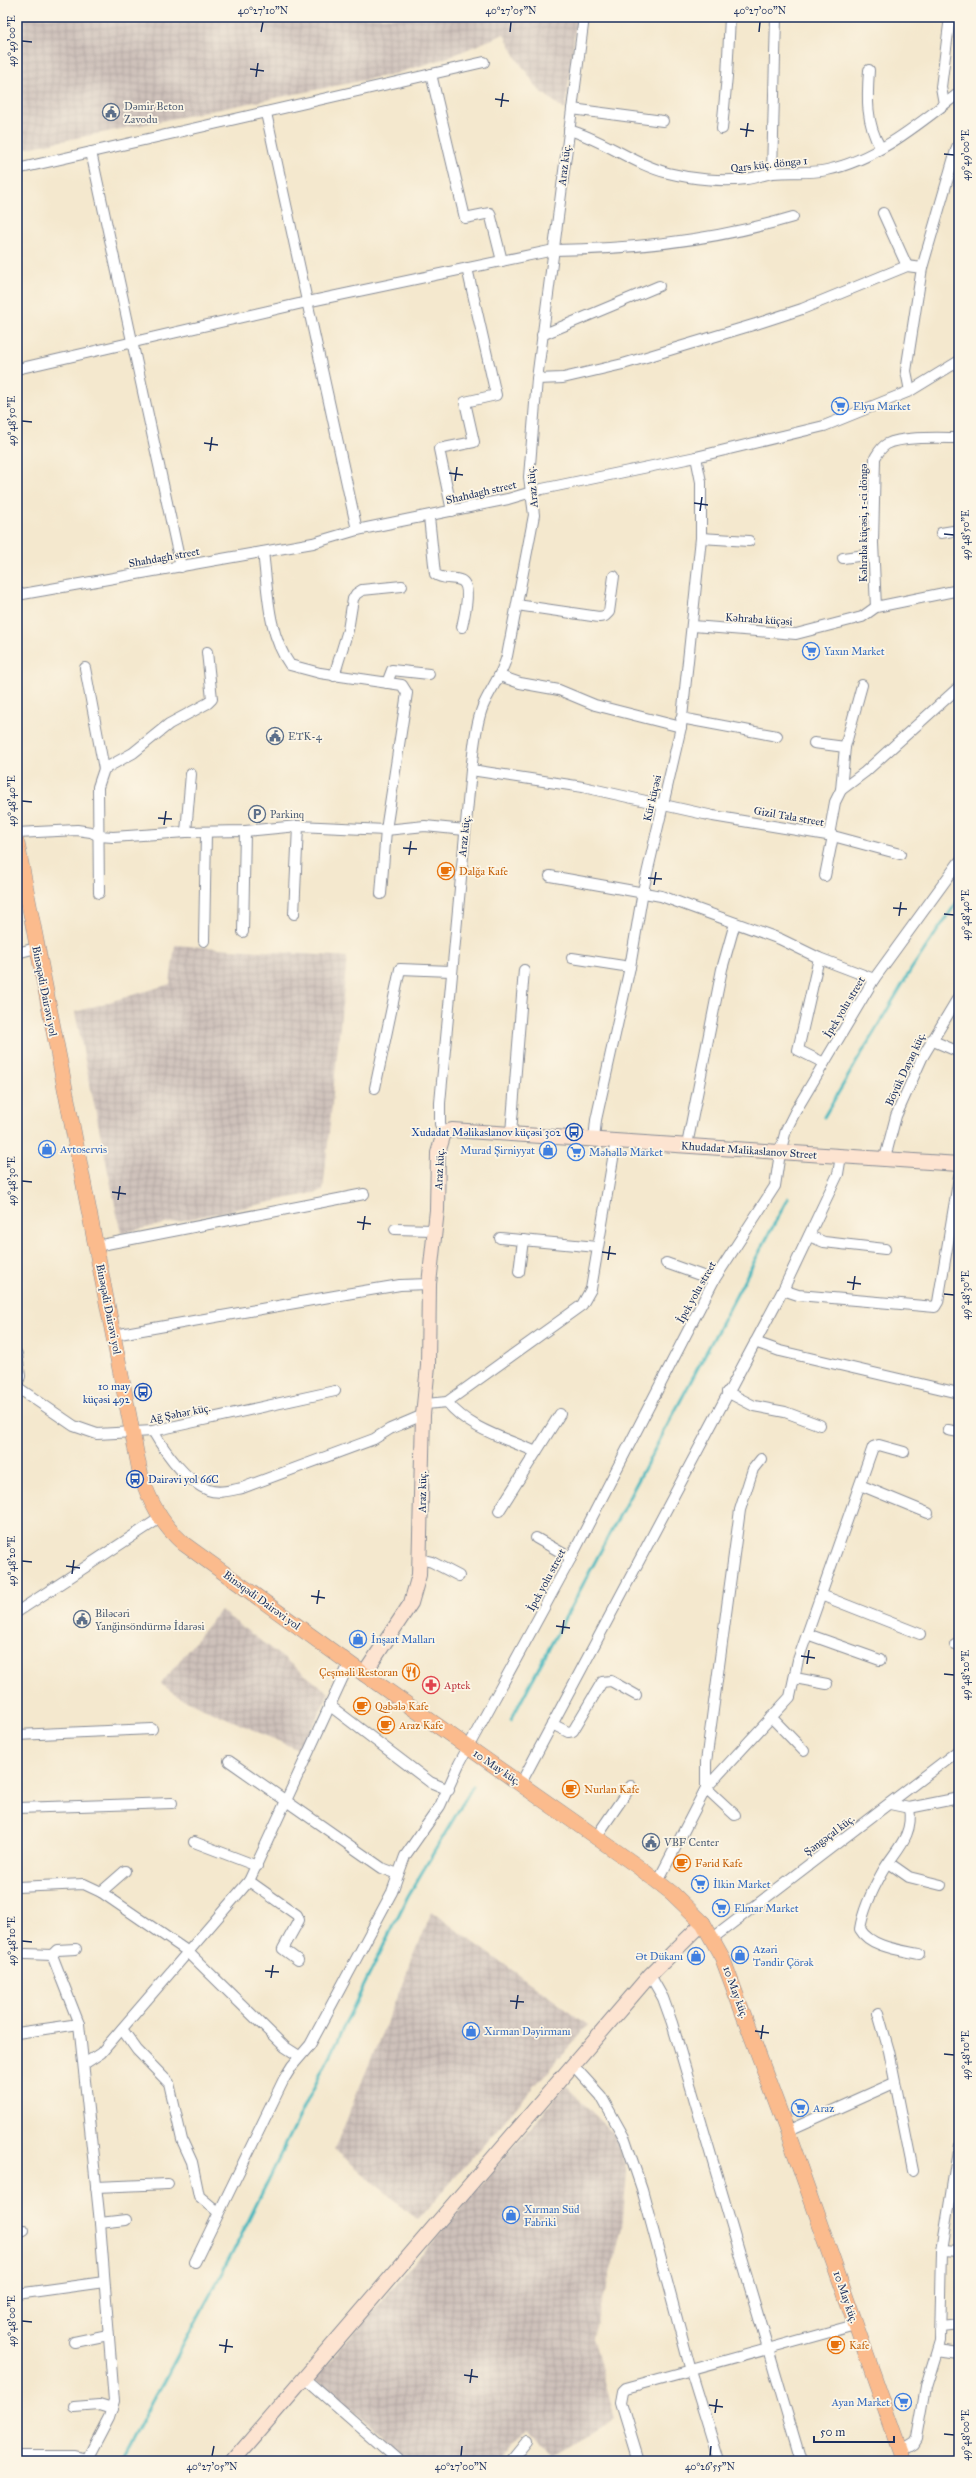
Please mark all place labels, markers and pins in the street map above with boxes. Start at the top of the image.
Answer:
place label: Dəmir Beton Zavodu [124,100,184,126]
public building icon: Dəmir Beton Zavodu [101,102,121,122]
supermarket icon: Elyu Market [830,396,850,416]
place label: Elyu Market [853,400,911,413]
supermarket icon: Yaxın Market [801,641,821,661]
place label: Yaxın Market [824,645,885,658]
public building icon: ETK-4 [265,726,285,746]
place label: ETK-4 [288,730,323,743]
parking icon: Parkinq [247,804,267,824]
place label: Parkinq [270,808,305,822]
cafe icon: Dalğa Kafe [436,861,456,881]
place label: Dalğa Kafe [459,865,509,878]
bus stop icon: Xudadat Məlikaslanov küçəsi 302 [564,1122,584,1142]
place label: Xudadat Məlikaslanov küçəsi 302 [411,1126,562,1139]
shop icon: Avtoservis [37,1139,57,1159]
shop icon: Murad Şirniyyat [538,1140,558,1160]
supermarket icon: Məhəllə Market [566,1142,586,1162]
place label: Avtoservis [59,1143,107,1156]
place label: Murad Şirniyyat [460,1144,535,1157]
place label: Məhəllə Market [589,1146,663,1159]
place label: 10 may küçəsi 492 [83,1380,131,1406]
bus stop icon: 10 may küçəsi 492 [133,1382,153,1402]
bus stop icon: Dairəvi yol 66C [125,1469,145,1489]
place label: Dairəvi yol 66C [148,1473,219,1486]
place label: Biləcəri Yanğinsöndürmə İdarəsi [95,1607,205,1633]
public building icon: Biləcəri Yanğinsöndürmə İdarəsi [72,1609,92,1629]
shop icon: İnşaat Malları [348,1629,368,1649]
place label: İnşaat Malları [371,1632,435,1646]
restaurant icon: Çeşməli Restoran [401,1662,421,1682]
place label: Çeşməli Restoran [319,1666,398,1679]
pharmacy icon: Aptek [421,1675,441,1695]
place label: Aptek [443,1679,471,1692]
cafe icon: Qəbələ Kafe [352,1696,372,1716]
place label: Qəbələ Kafe [375,1700,429,1713]
cafe icon: Araz Kafe [376,1715,396,1735]
place label: Araz Kafe [398,1719,444,1732]
cafe icon: Nurlan Kafe [561,1779,581,1799]
place label: Nurlan Kafe [584,1783,640,1796]
public building icon: VBF Center [641,1832,661,1852]
place label: VBF Center [663,1836,720,1849]
cafe icon: Fərid Kafe [672,1853,692,1873]
place label: Fərid Kafe [695,1857,743,1870]
supermarket icon: İlkin Market [690,1874,710,1894]
place label: İlkin Market [713,1877,771,1891]
supermarket icon: Elmar Market [711,1898,731,1918]
place label: Elmar Market [734,1902,799,1915]
place label: Azəri Təndir Çörək [752,1943,815,1969]
shop icon: Azəri Təndir Çörək [730,1945,750,1965]
shop icon: Ət Dükanı [686,1946,706,1966]
place label: Ət Dükanı [636,1950,683,1963]
shop icon: Xırman Dəyirmanı [461,2021,481,2041]
place label: Xırman Dəyirmanı [484,2025,571,2038]
supermarket icon: Araz [790,2098,810,2118]
place label: Araz [812,2102,834,2115]
place label: Xırman Süd Fabriki [524,2203,580,2229]
shop icon: Xırman Süd Fabriki [501,2205,521,2225]
cafe icon: Kafe [826,2335,846,2355]
place label: Kafe [849,2339,870,2352]
supermarket icon: Ayan Market [893,2392,913,2412]
place label: Ayan Market [830,2396,890,2409]

